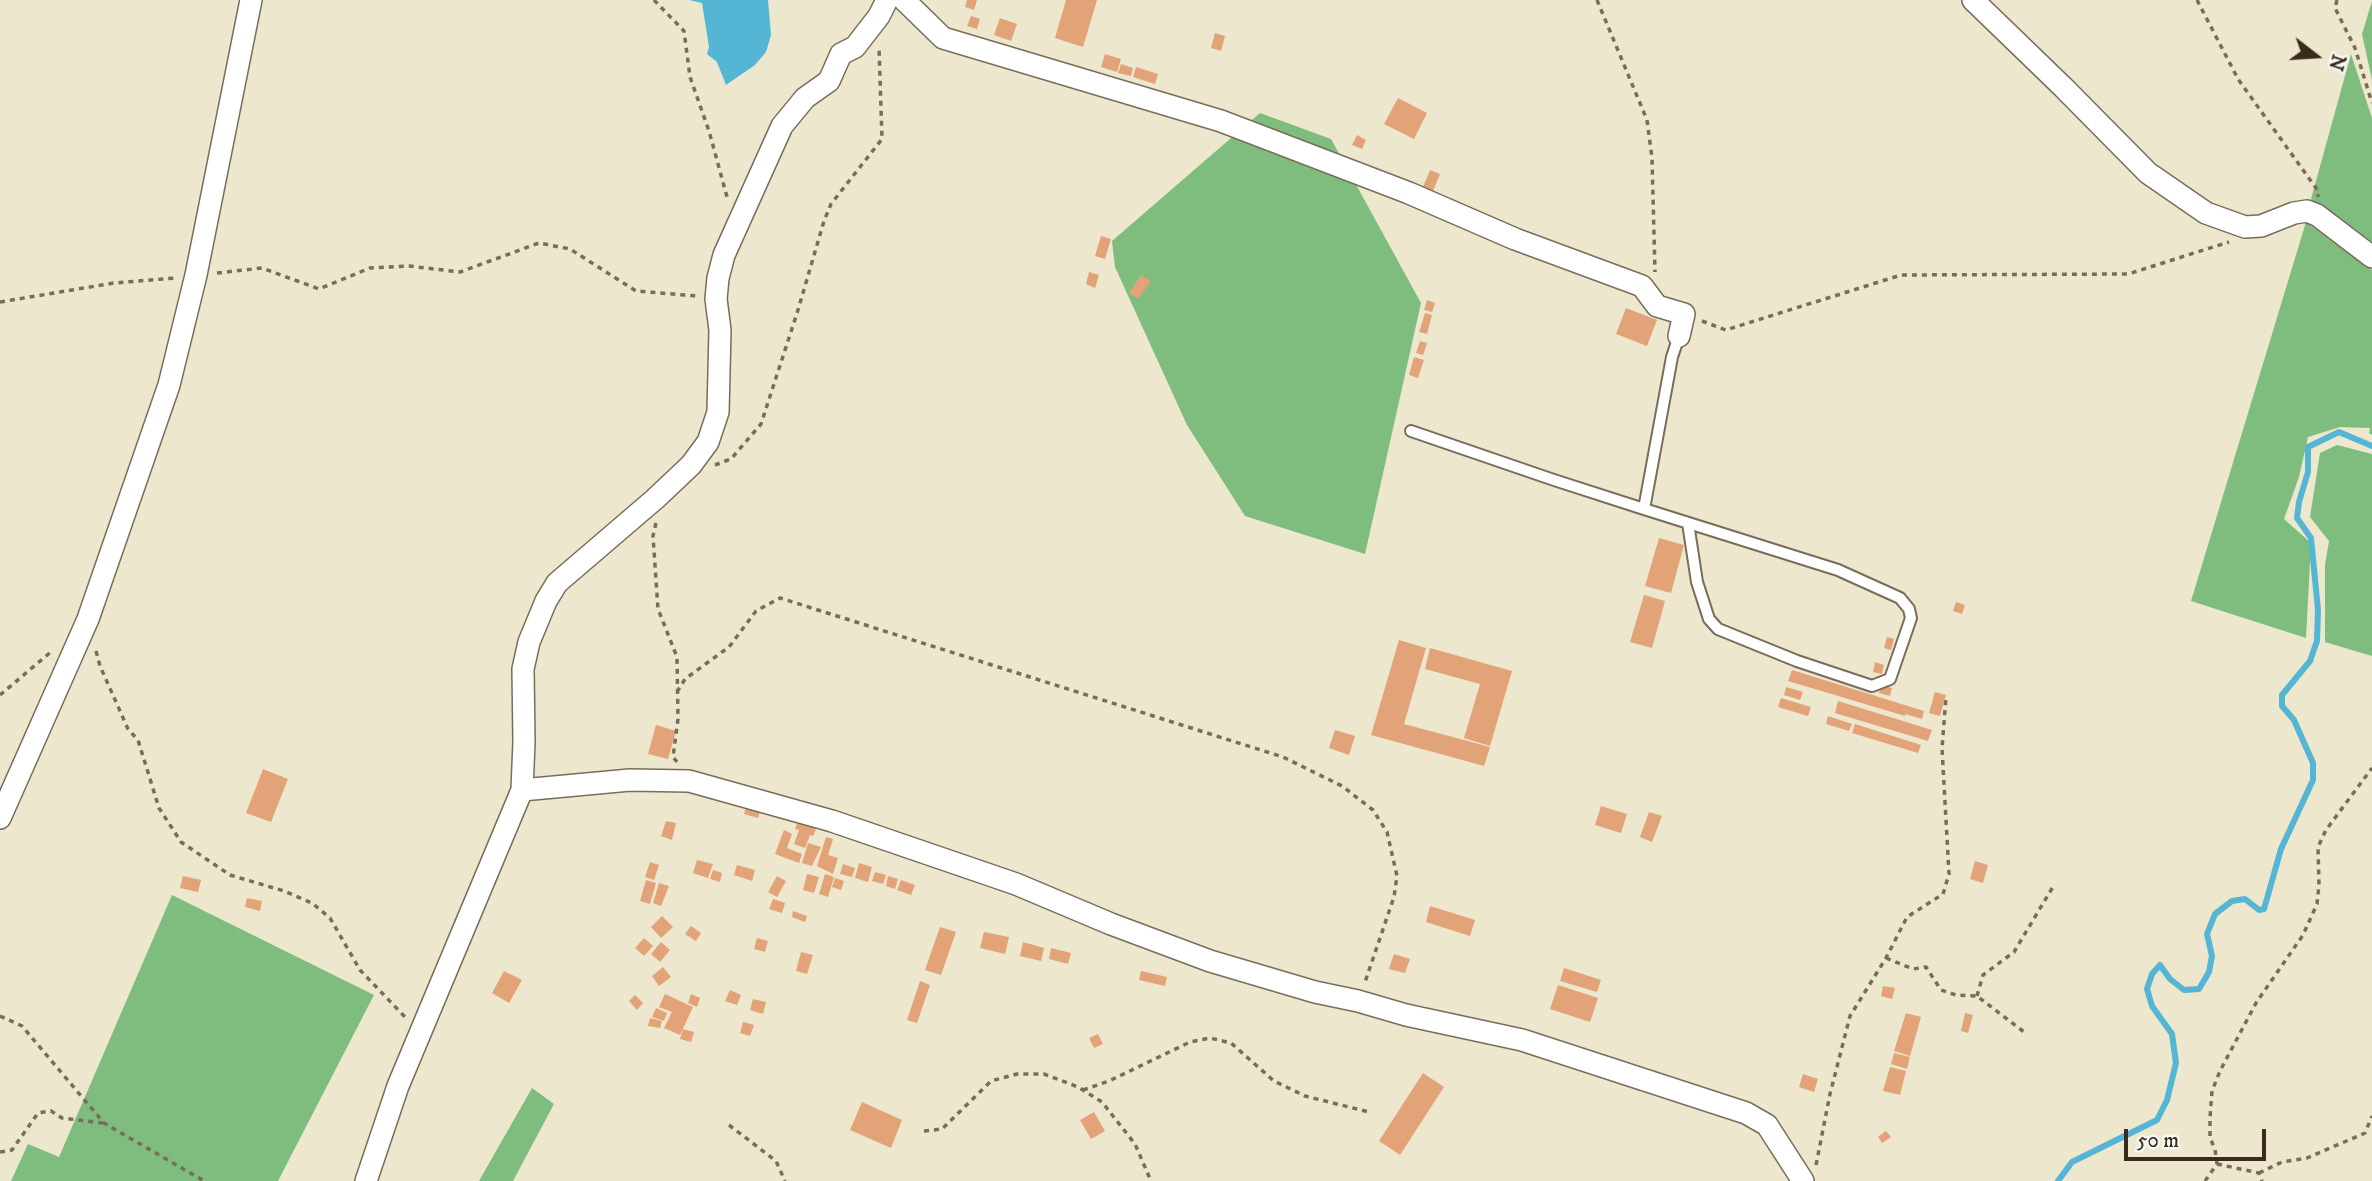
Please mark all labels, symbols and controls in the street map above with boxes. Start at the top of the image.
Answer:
north arrow [2281,21,2351,91]
text: N [2323,51,2350,73]
scale bar [2127,1114,2269,1158]
text: 50 m [2137,1128,2179,1154]

